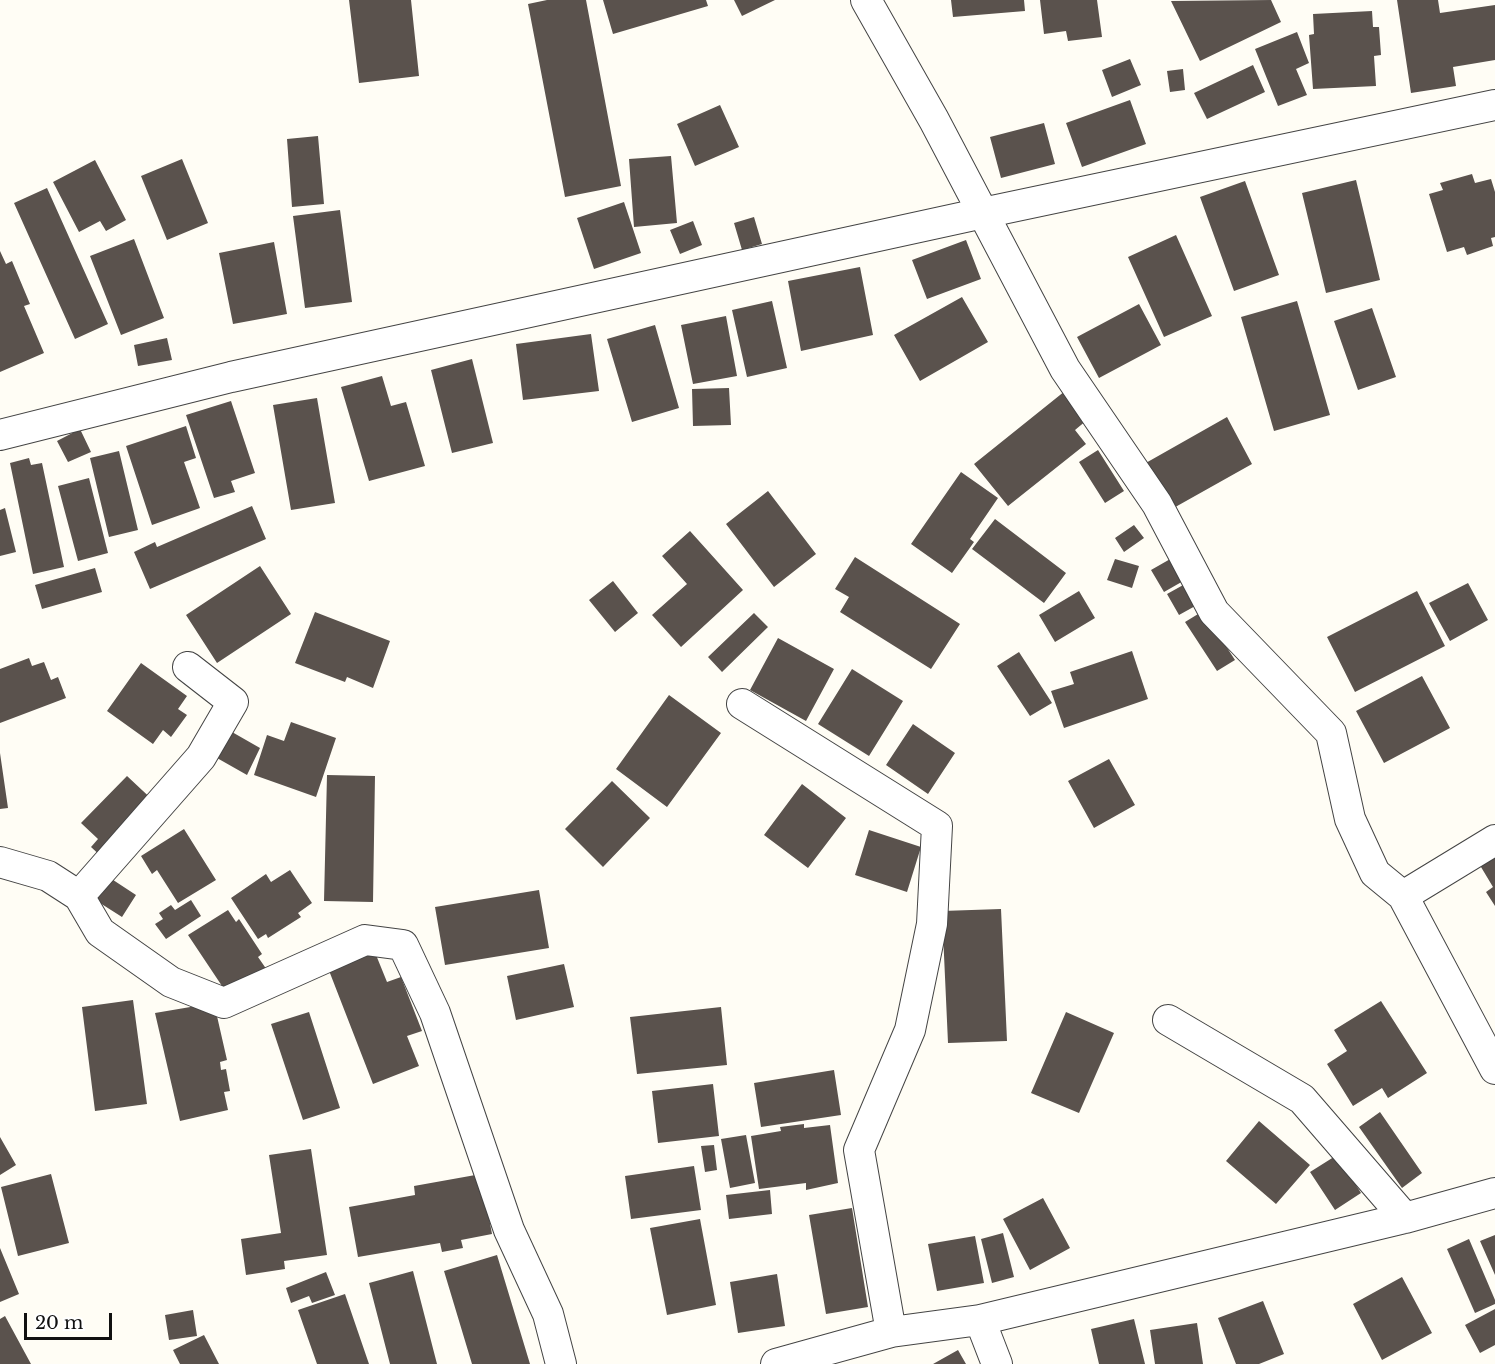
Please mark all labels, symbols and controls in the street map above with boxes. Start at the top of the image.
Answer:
scale bar [27,1301,116,1339]
text: 20 m [35,1312,83,1334]

